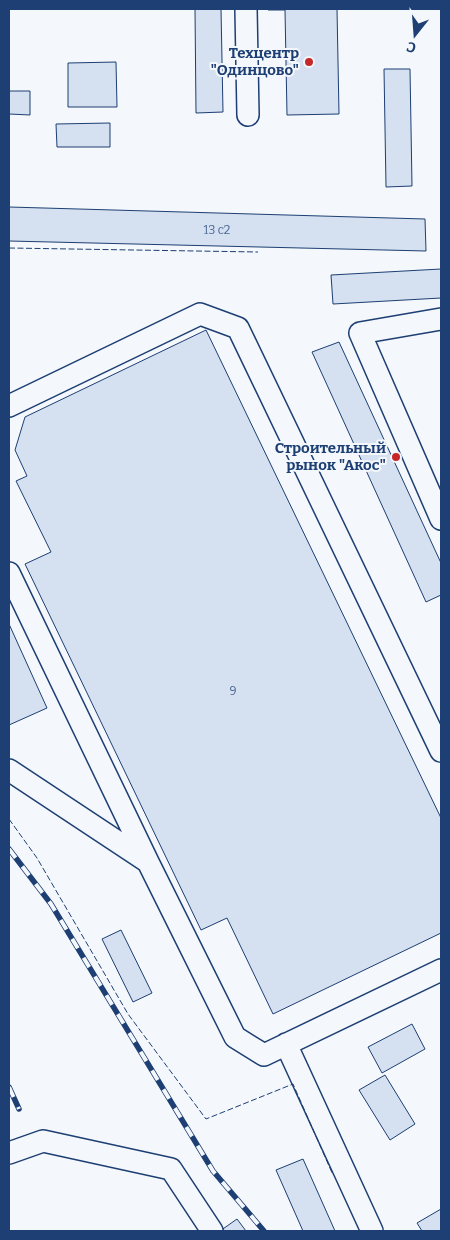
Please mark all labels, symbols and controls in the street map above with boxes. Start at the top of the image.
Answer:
north arrow [390,10,440,60]
text: С [404,37,418,56]
place label: Техцентр "Одинцово" [210,44,299,79]
marker: Техцентр "Одинцово" [303,56,315,68]
house number: 13 с2 [204,223,230,237]
place label: Строительный рынок "Акос" [275,439,386,474]
marker: Строительный рынок "Акос" [390,451,402,463]
house number: 9 [229,684,237,698]

